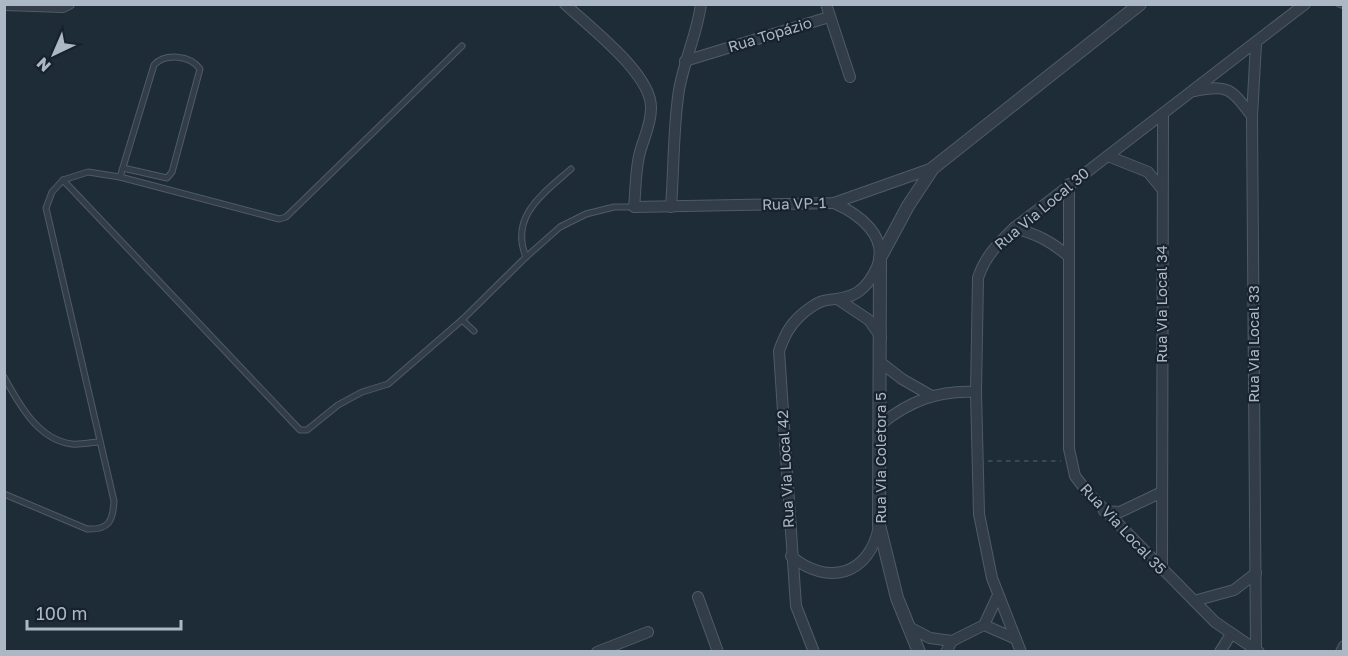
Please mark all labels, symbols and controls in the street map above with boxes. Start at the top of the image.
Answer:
street label: Rua Topázio [726,13,814,55]
north arrow [24,24,84,84]
text: N [32,53,55,76]
street label: Rua Via Local 30 [990,163,1092,253]
street label: Rua VP-1 [762,193,826,213]
street label: Rua Via Local 34 [1152,245,1170,363]
street label: Rua Via Local 33 [1244,285,1262,403]
street label: Rua Via Coletora 5 [871,392,889,524]
street label: Rua Via Local 42 [773,410,797,528]
street label: Rua Via Local 35 [1077,479,1170,577]
scale bar [27,593,182,631]
text: 100 m [36,602,87,624]

